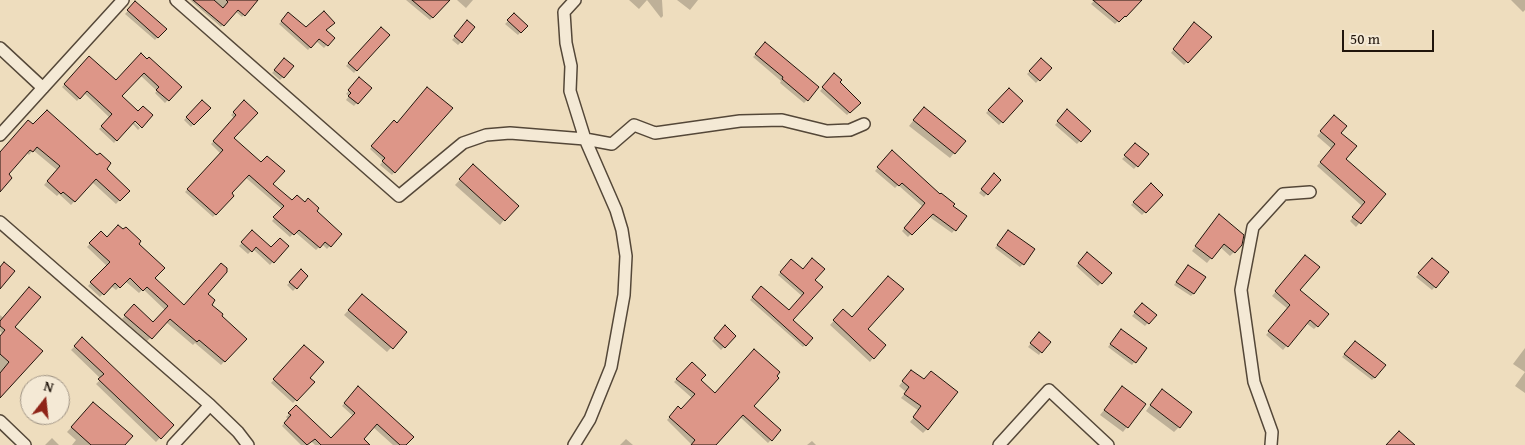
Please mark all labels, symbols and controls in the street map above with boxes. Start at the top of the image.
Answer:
scale bar [1345,20,1438,52]
text: 50 m [1350,28,1380,49]
north arrow [20,375,70,425]
text: N [42,376,56,397]

